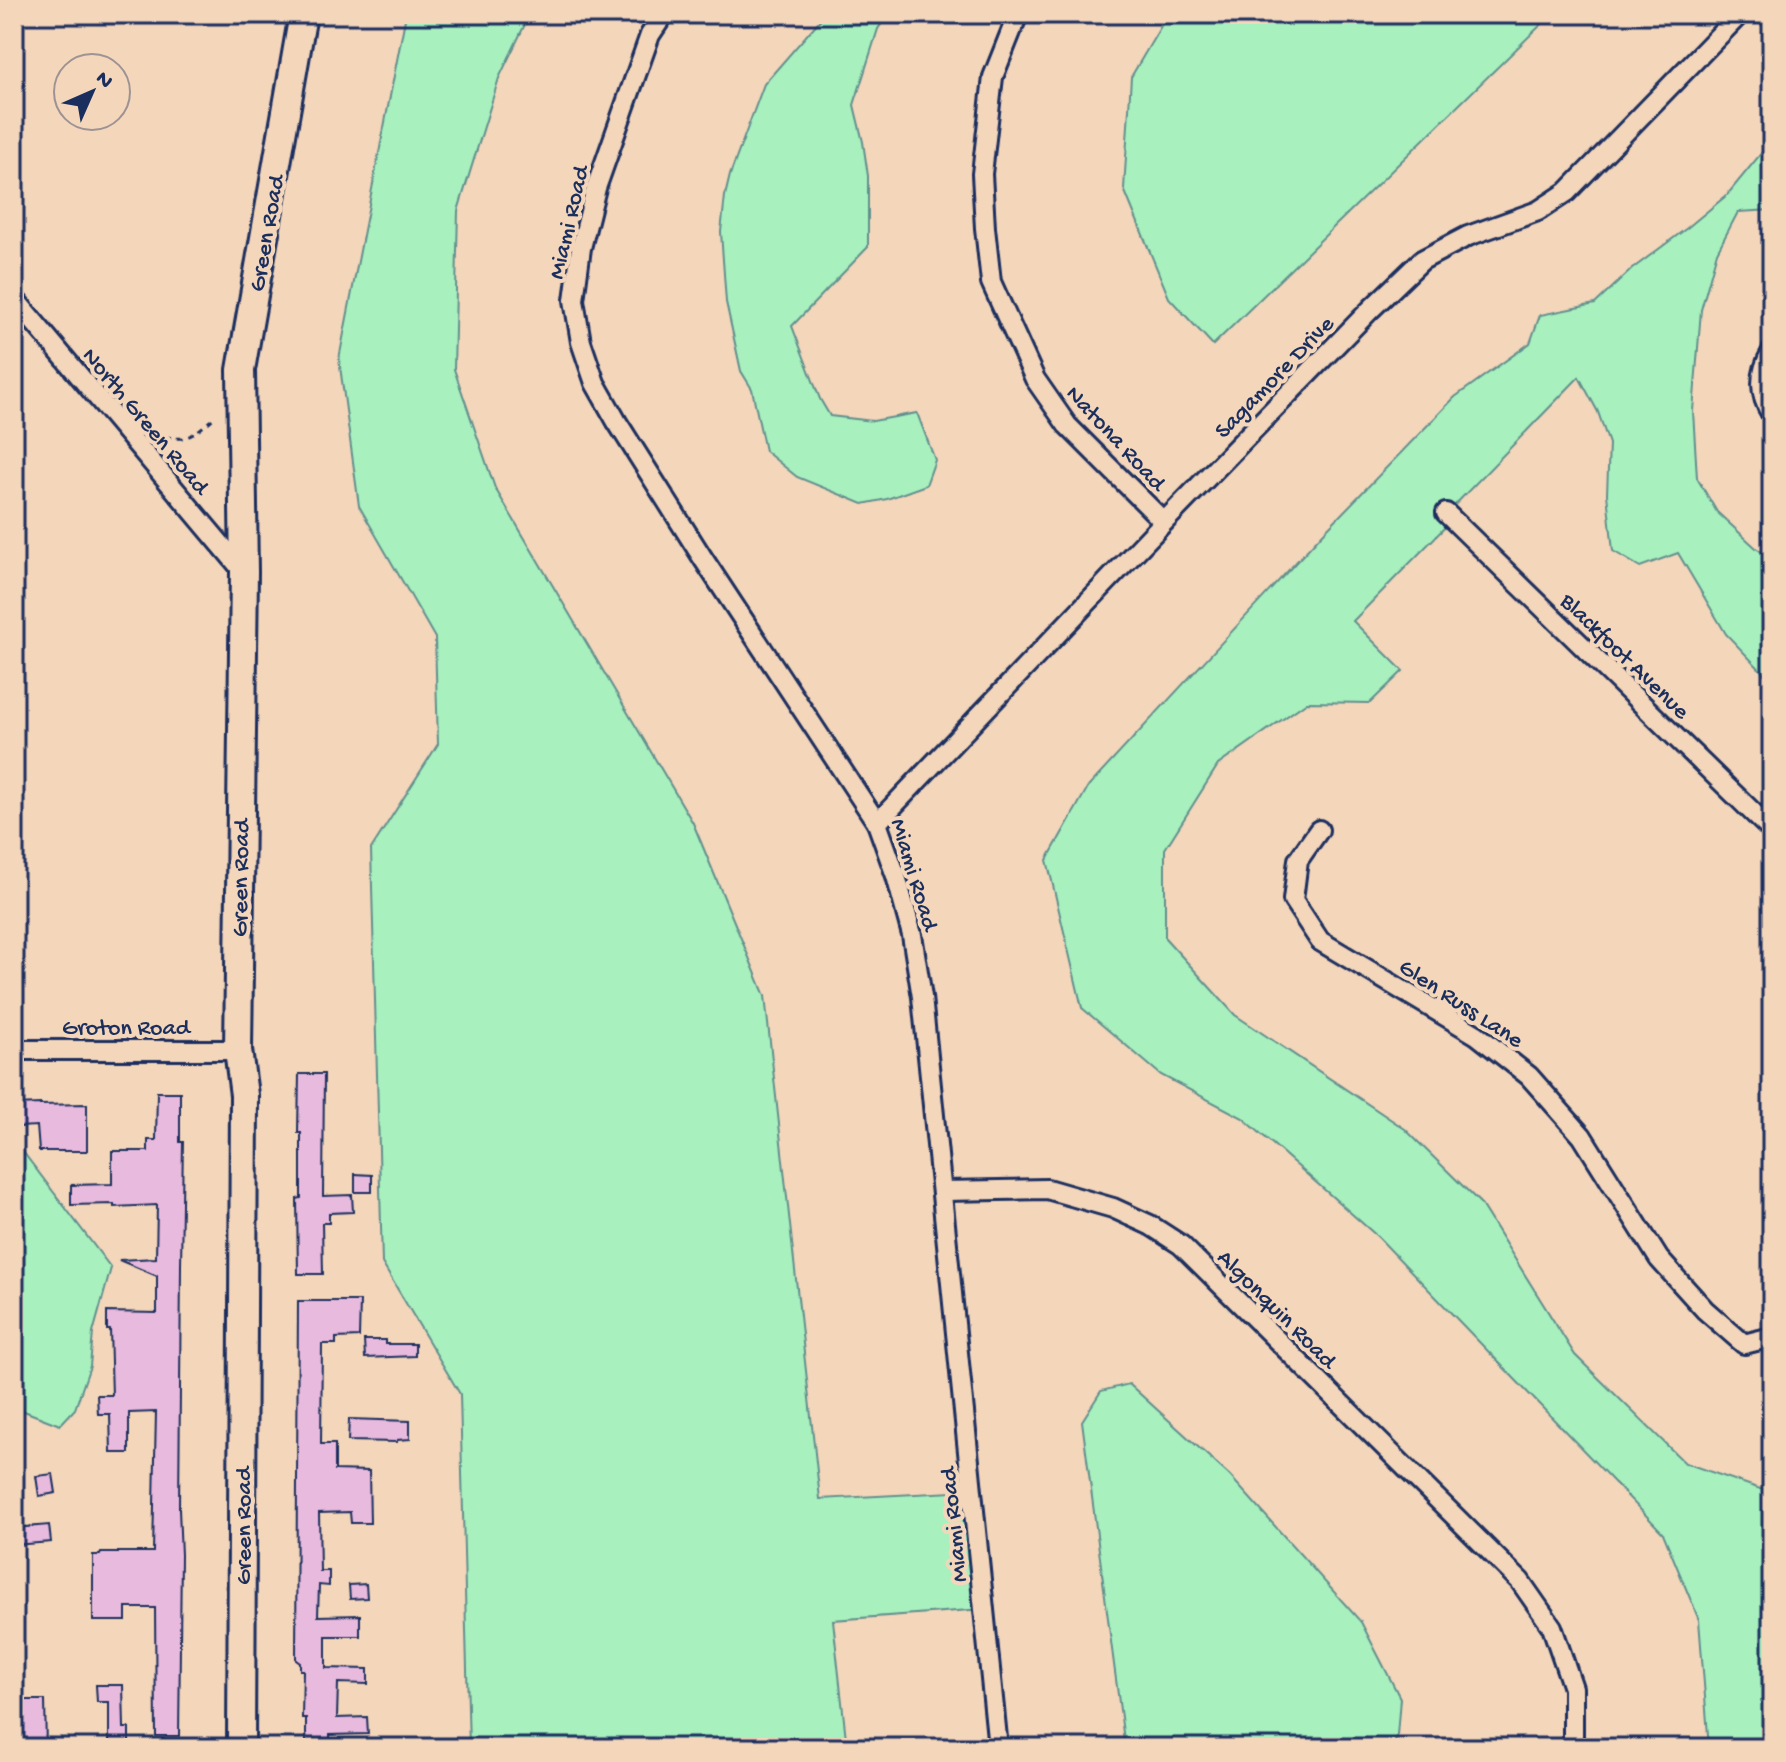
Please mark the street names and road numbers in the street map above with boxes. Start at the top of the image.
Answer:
street label: Miami Road [543,161,598,282]
street label: Green Road [244,171,293,294]
street label: Sagamore Drive [1210,310,1342,446]
street label: North Green Road [74,343,215,503]
street label: Natona Road [1058,380,1172,500]
street label: Blackfoot Avenue [1552,587,1695,727]
street label: Miami Road [882,816,944,936]
street label: Green Road [227,817,258,937]
street label: Glen Russ Lane [1392,954,1528,1056]
street label: Groton Road [62,1015,192,1044]
street label: Algonquin Road [1210,1245,1343,1378]
street label: Miami Road [935,1464,976,1584]
street label: Green Road [231,1465,260,1585]

